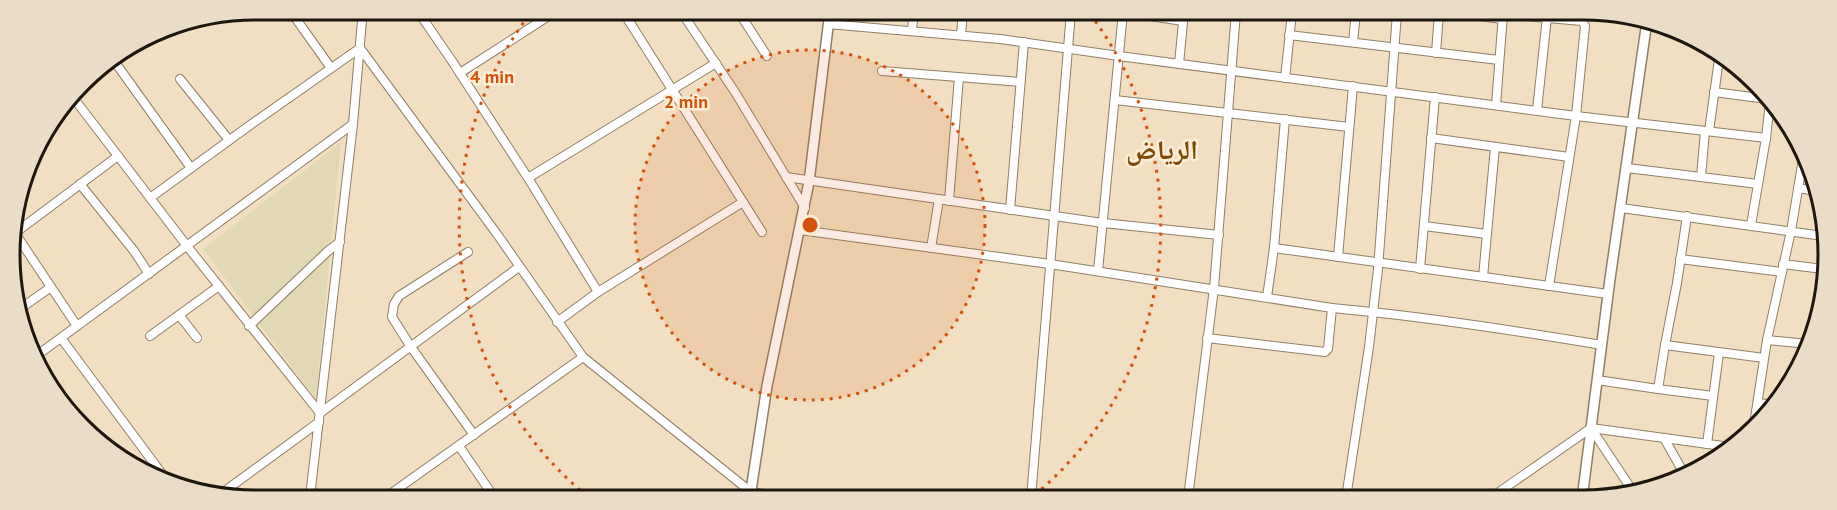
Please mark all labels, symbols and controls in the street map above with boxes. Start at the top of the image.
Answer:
text: 4 min [470,65,514,88]
text: 2 min [664,90,708,113]
district label: الرياض [1126,132,1198,166]
centre of rings [800,215,820,235]

